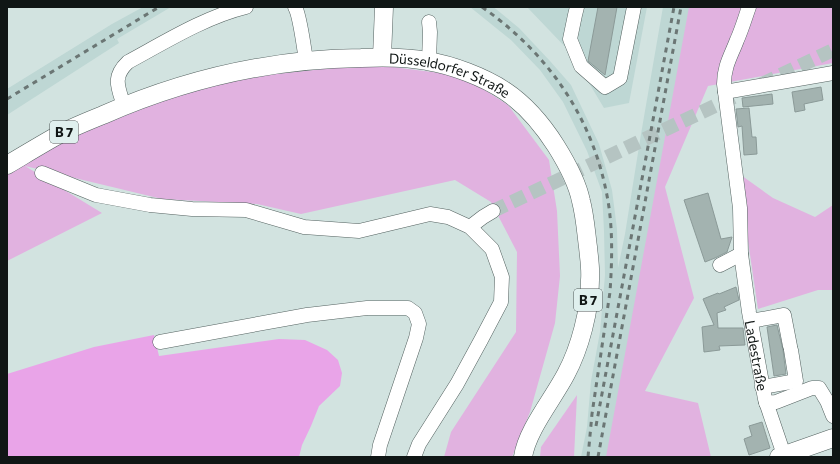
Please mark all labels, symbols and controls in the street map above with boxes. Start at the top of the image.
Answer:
street label: Düsseldorfer Straße [389,49,514,101]
road number: B 7 [50,121,78,143]
road number: B 7 [574,289,602,311]
street label: Ladestraße [742,319,772,392]

